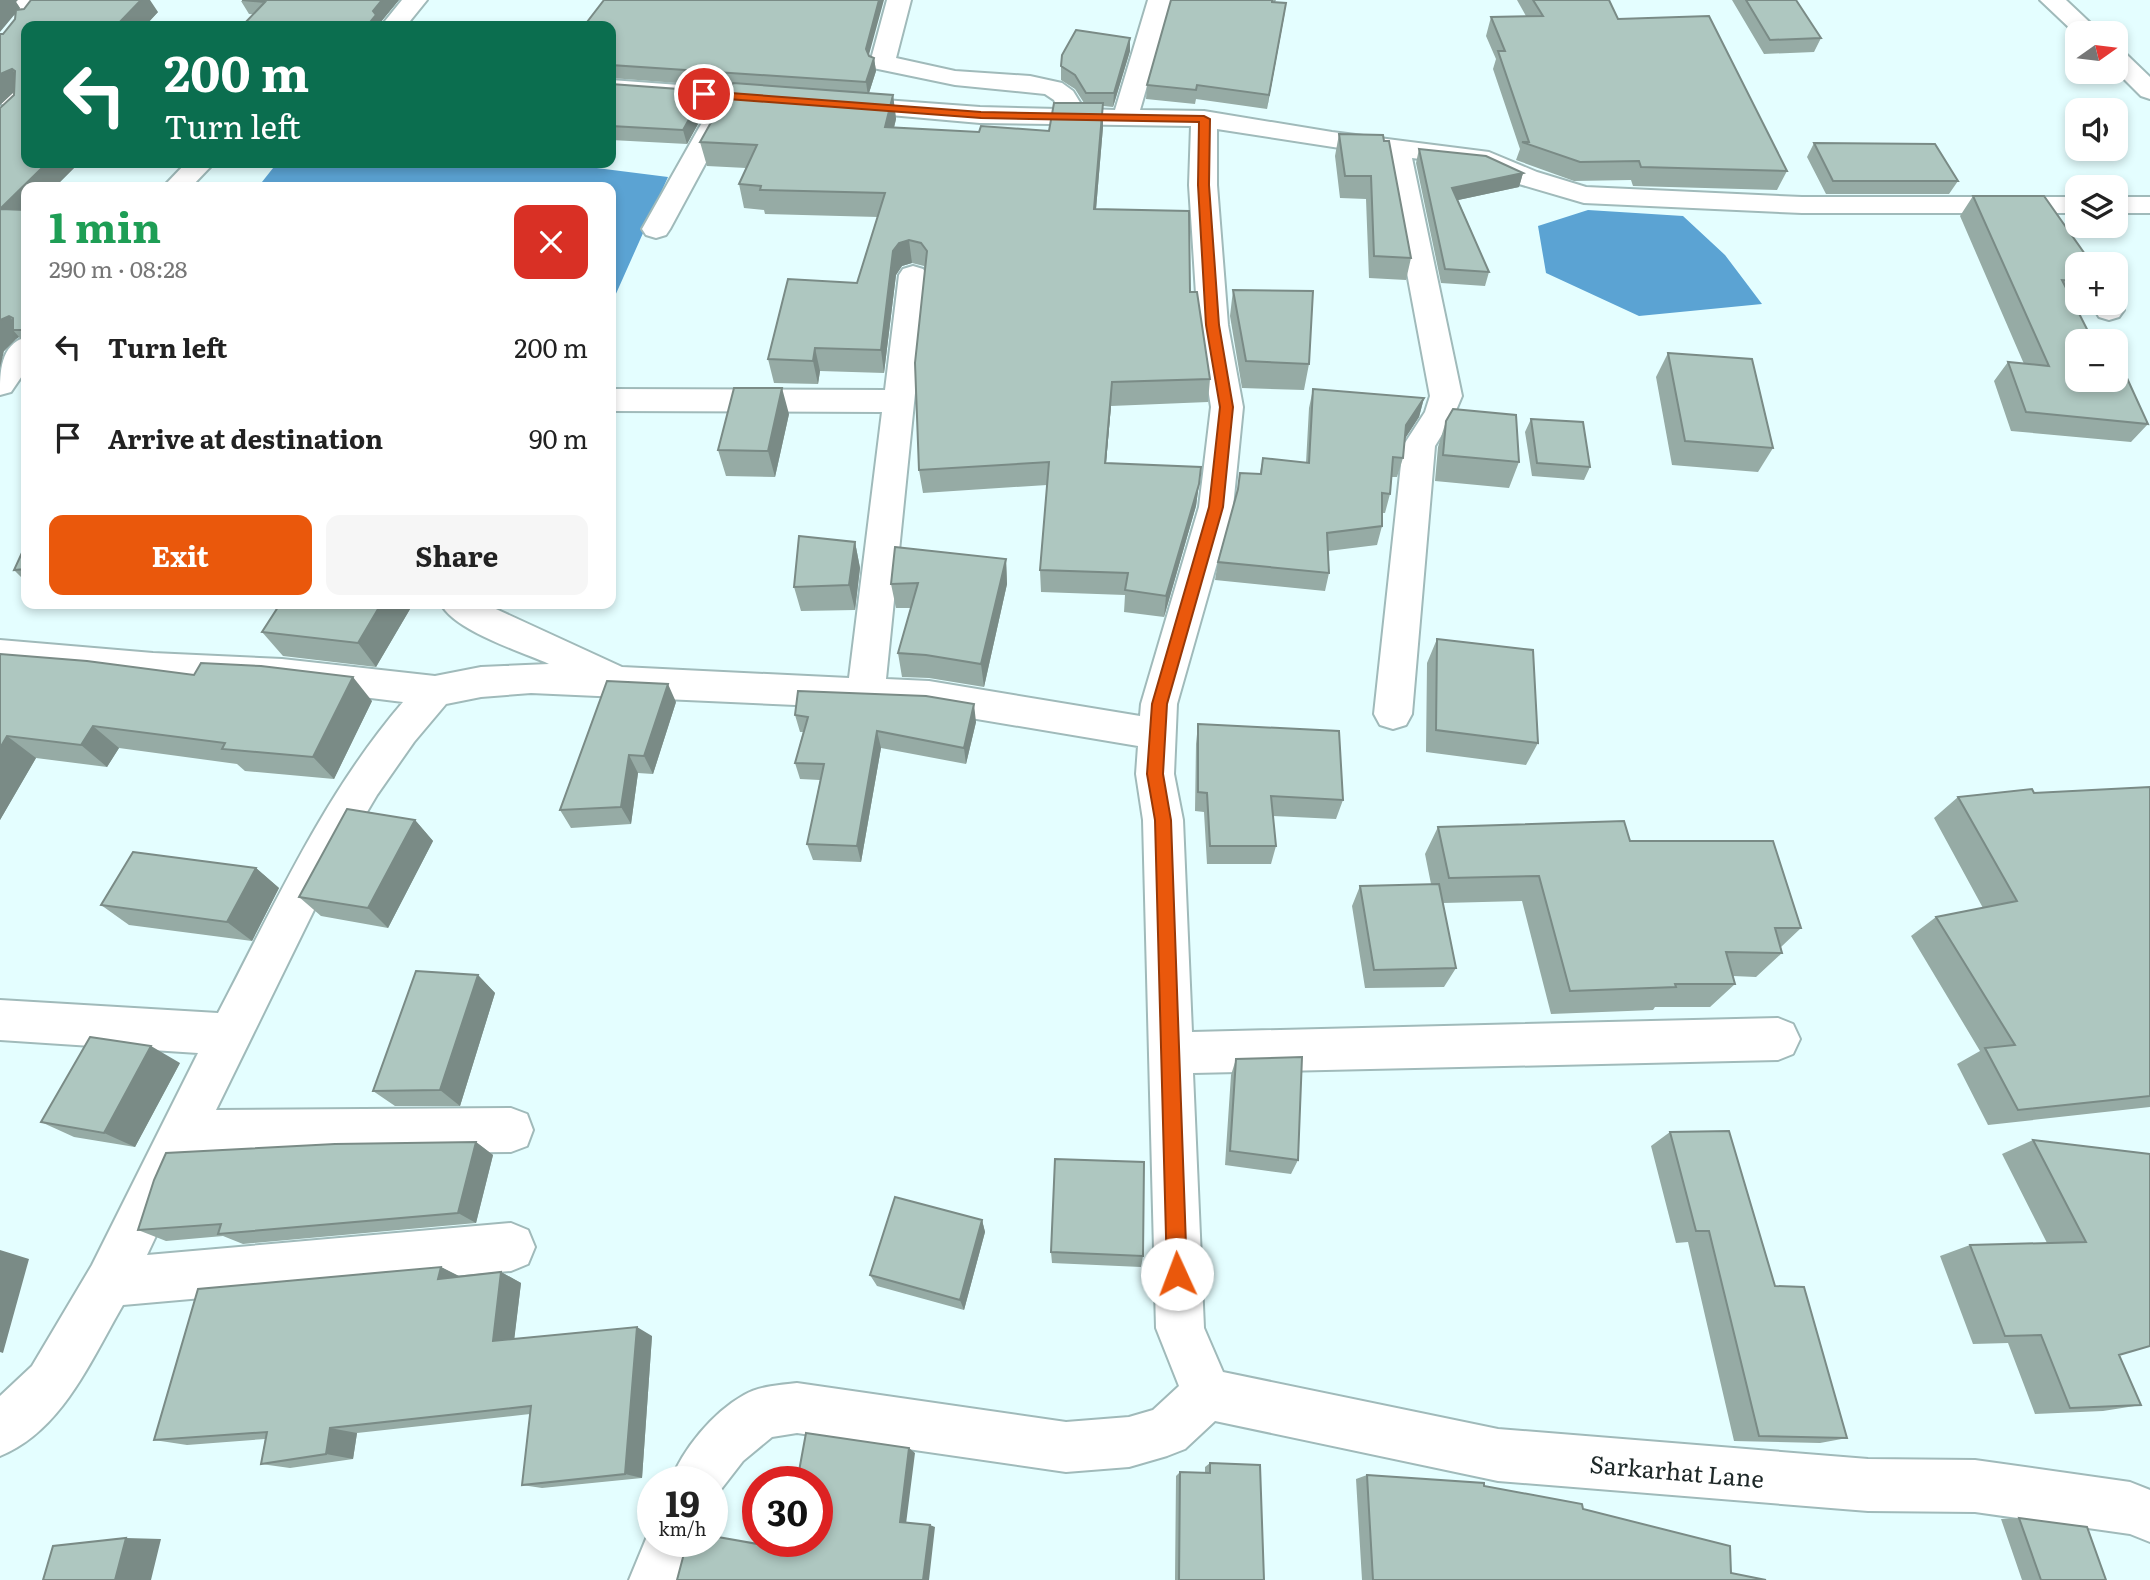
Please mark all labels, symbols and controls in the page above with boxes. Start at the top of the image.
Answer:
north arrow [2065,21,2128,84]
map controls [2065,21,2128,392]
text: 200 m [164,34,309,107]
icon: left [49,49,140,140]
pin [674,64,734,124]
icon: arrive [685,75,723,113]
button: sound [2065,98,2128,161]
text: Turn left [164,101,301,149]
button: layers [2065,175,2128,238]
text: 1 min [49,194,161,256]
button: close [514,205,588,279]
text: 290 m · 08:28 [49,251,187,285]
button: + [2065,252,2128,315]
text: Turn left [108,327,227,366]
text: 200 m [514,327,588,366]
icon: left [49,328,87,366]
button: − [2065,329,2128,392]
text: Arrive at destination [108,418,383,457]
text: 90 m [529,418,588,457]
icon: arrive [49,419,87,457]
button: Exit [49,515,312,595]
button: Share [326,515,588,595]
position arrow [1140,1237,1214,1311]
street label: Sarkarhat Lane [1588,1445,1766,1495]
speed limit sign: 30 [742,1466,833,1557]
text: 19 [665,1476,700,1528]
text: km/h [659,1515,706,1542]

